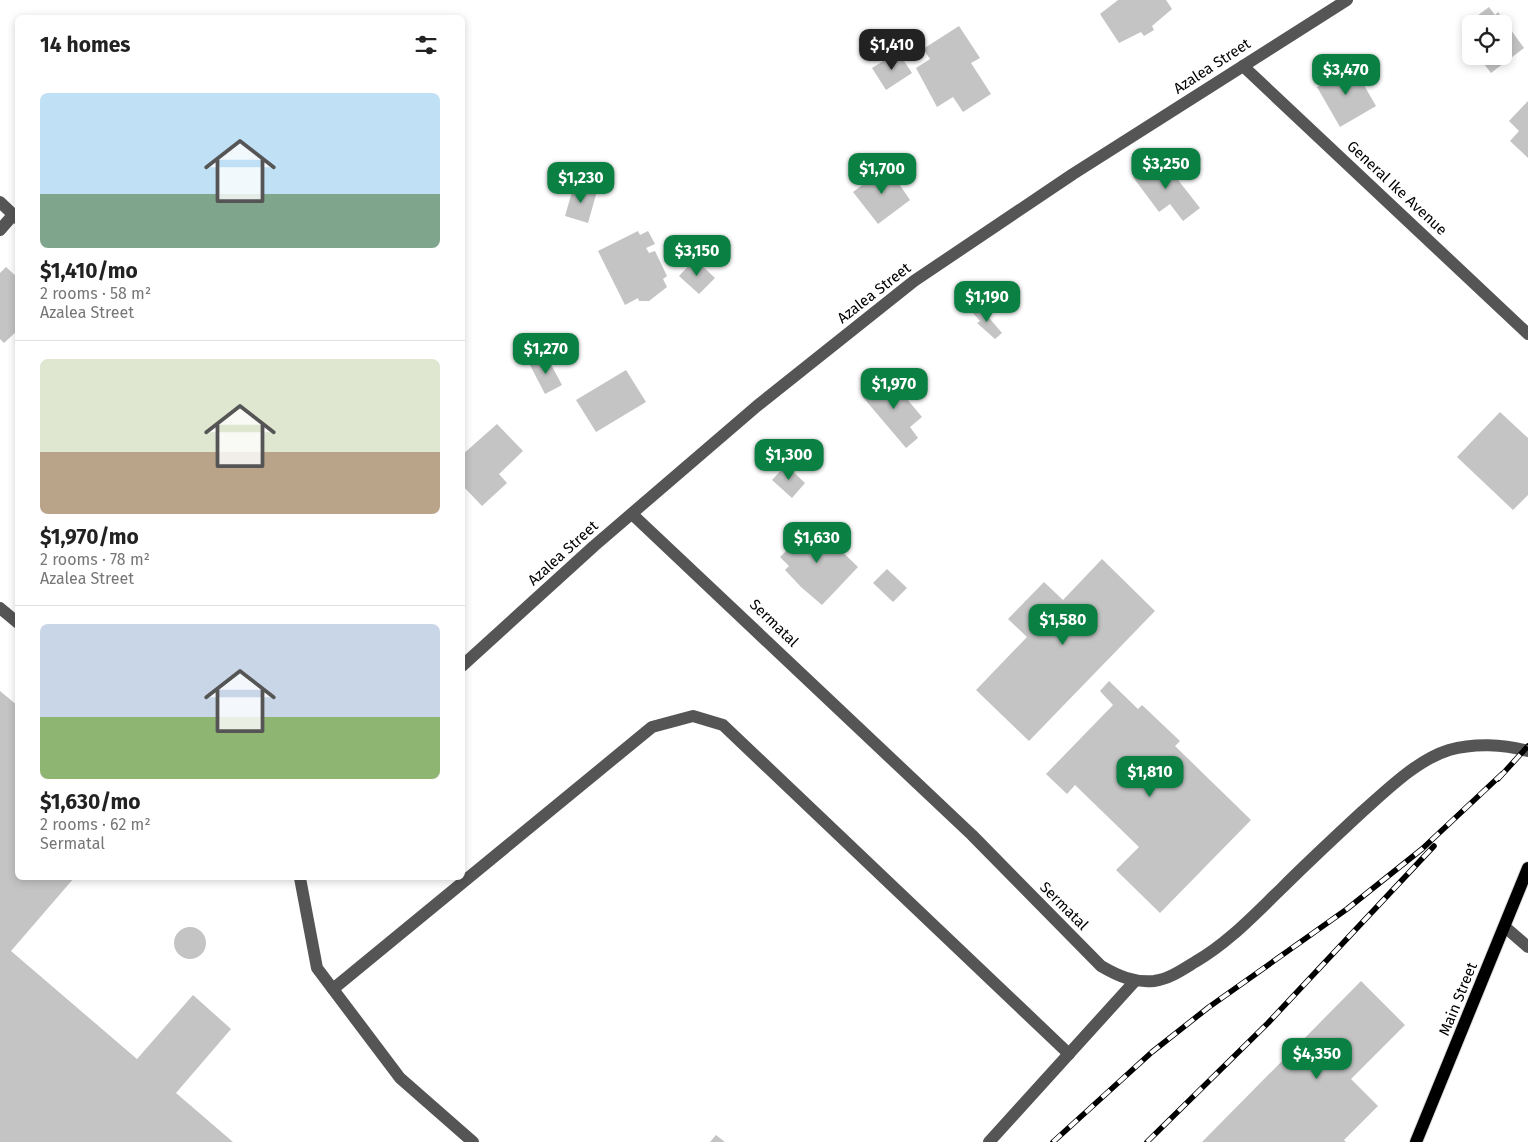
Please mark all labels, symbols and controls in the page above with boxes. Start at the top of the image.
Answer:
map controls [1462,15,1512,65]
button: locate [1462,15,1512,65]
pin: $1,410 [851,28,933,71]
icon: filters [412,31,440,59]
text: 14 homes [40,32,130,58]
street label: Azalea Street [1170,34,1254,98]
text: $1,410 [870,35,914,54]
pin: $3,470 [1305,54,1387,96]
text: $3,470 [1323,60,1369,79]
icon: home [195,126,285,216]
street label: General Ike Avenue [1343,137,1451,239]
pin: $3,250 [1125,148,1207,190]
pin: $1,700 [841,152,923,195]
text: $3,250 [1142,154,1190,173]
text: $1,700 [859,159,905,178]
pin: $1,230 [540,162,622,204]
text: $1,230 [558,168,604,187]
pin: $3,150 [656,234,738,277]
text: $3,150 [675,241,719,260]
text: $1,410/mo [40,258,138,284]
street label: Azalea Street [834,258,915,327]
pin: $1,190 [946,280,1028,323]
text: 2 rooms · 58 m² [40,284,151,303]
text: $1,190 [965,287,1009,306]
text: Azalea Street [40,303,134,322]
pin: $1,270 [505,332,587,375]
text: $1,270 [524,339,568,358]
pin: $1,970 [853,368,935,410]
text: $1,970 [872,374,916,393]
icon: home [195,391,285,481]
pin: $1,300 [748,438,830,481]
text: $1,300 [766,445,812,464]
street label: Azalea Street [524,516,602,589]
pin: $1,630 [776,522,858,564]
text: $1,970/mo [40,524,139,550]
text: $1,630 [794,528,840,547]
text: 2 rooms · 78 m² [40,550,150,569]
text: Azalea Street [40,569,134,588]
street label: Sermatal [746,595,803,651]
pin: $1,580 [1022,604,1104,646]
text: $1,580 [1040,610,1086,629]
icon: home [195,656,285,746]
pin: $1,810 [1109,756,1191,798]
text: $1,810 [1127,762,1173,781]
text: $1,630/mo [40,789,141,815]
text: 2 rooms · 62 m² [40,815,151,834]
text: Sermatal [40,834,105,853]
street label: Sermatal [1036,878,1092,934]
street label: Main Street [1435,959,1481,1038]
pin: $4,350 [1276,1038,1358,1080]
text: $4,350 [1293,1044,1341,1063]

